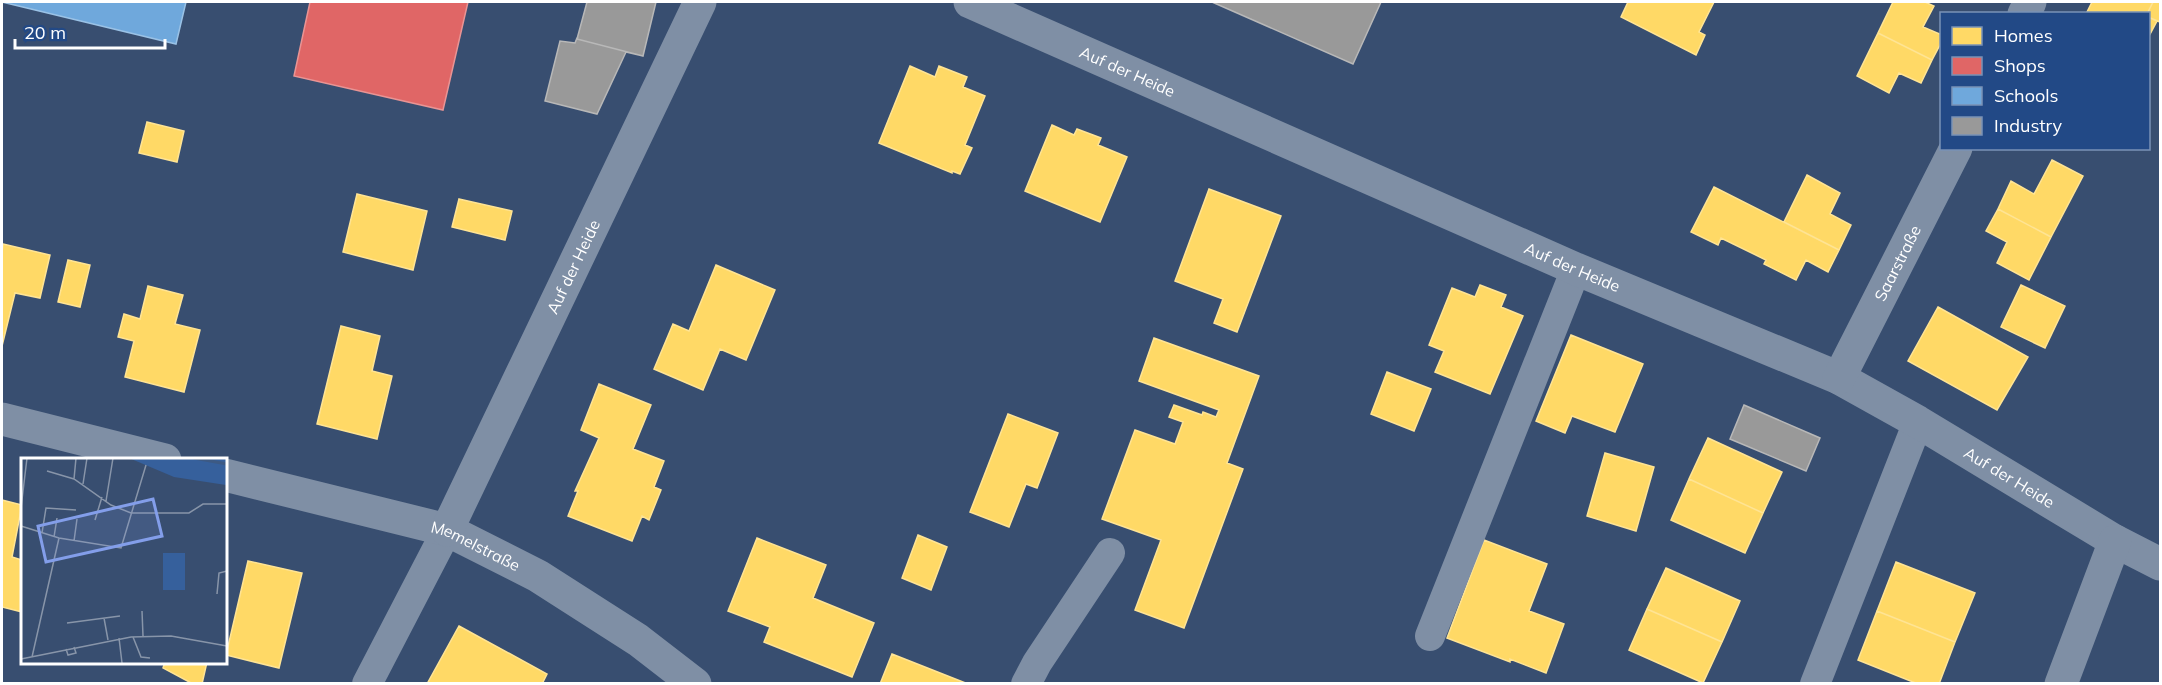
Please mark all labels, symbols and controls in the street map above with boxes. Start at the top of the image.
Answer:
scale bar [15,12,165,50]
legend [1940,12,2150,150]
text: 20 m [24,21,66,44]
text: Homes [1994,24,2053,47]
street label: Auf der Heide [1077,42,1178,101]
text: Shops [1994,54,2046,77]
text: Schools [1994,84,2059,107]
text: Industry [1994,114,2063,137]
street label: Auf der Heide [542,216,604,317]
street label: Saarstraße [1870,222,1925,304]
street label: Auf der Heide [1521,238,1623,296]
street label: Auf der Heide [1960,442,2058,512]
inset map [21,458,226,664]
street label: Memelstraße [429,516,523,575]

